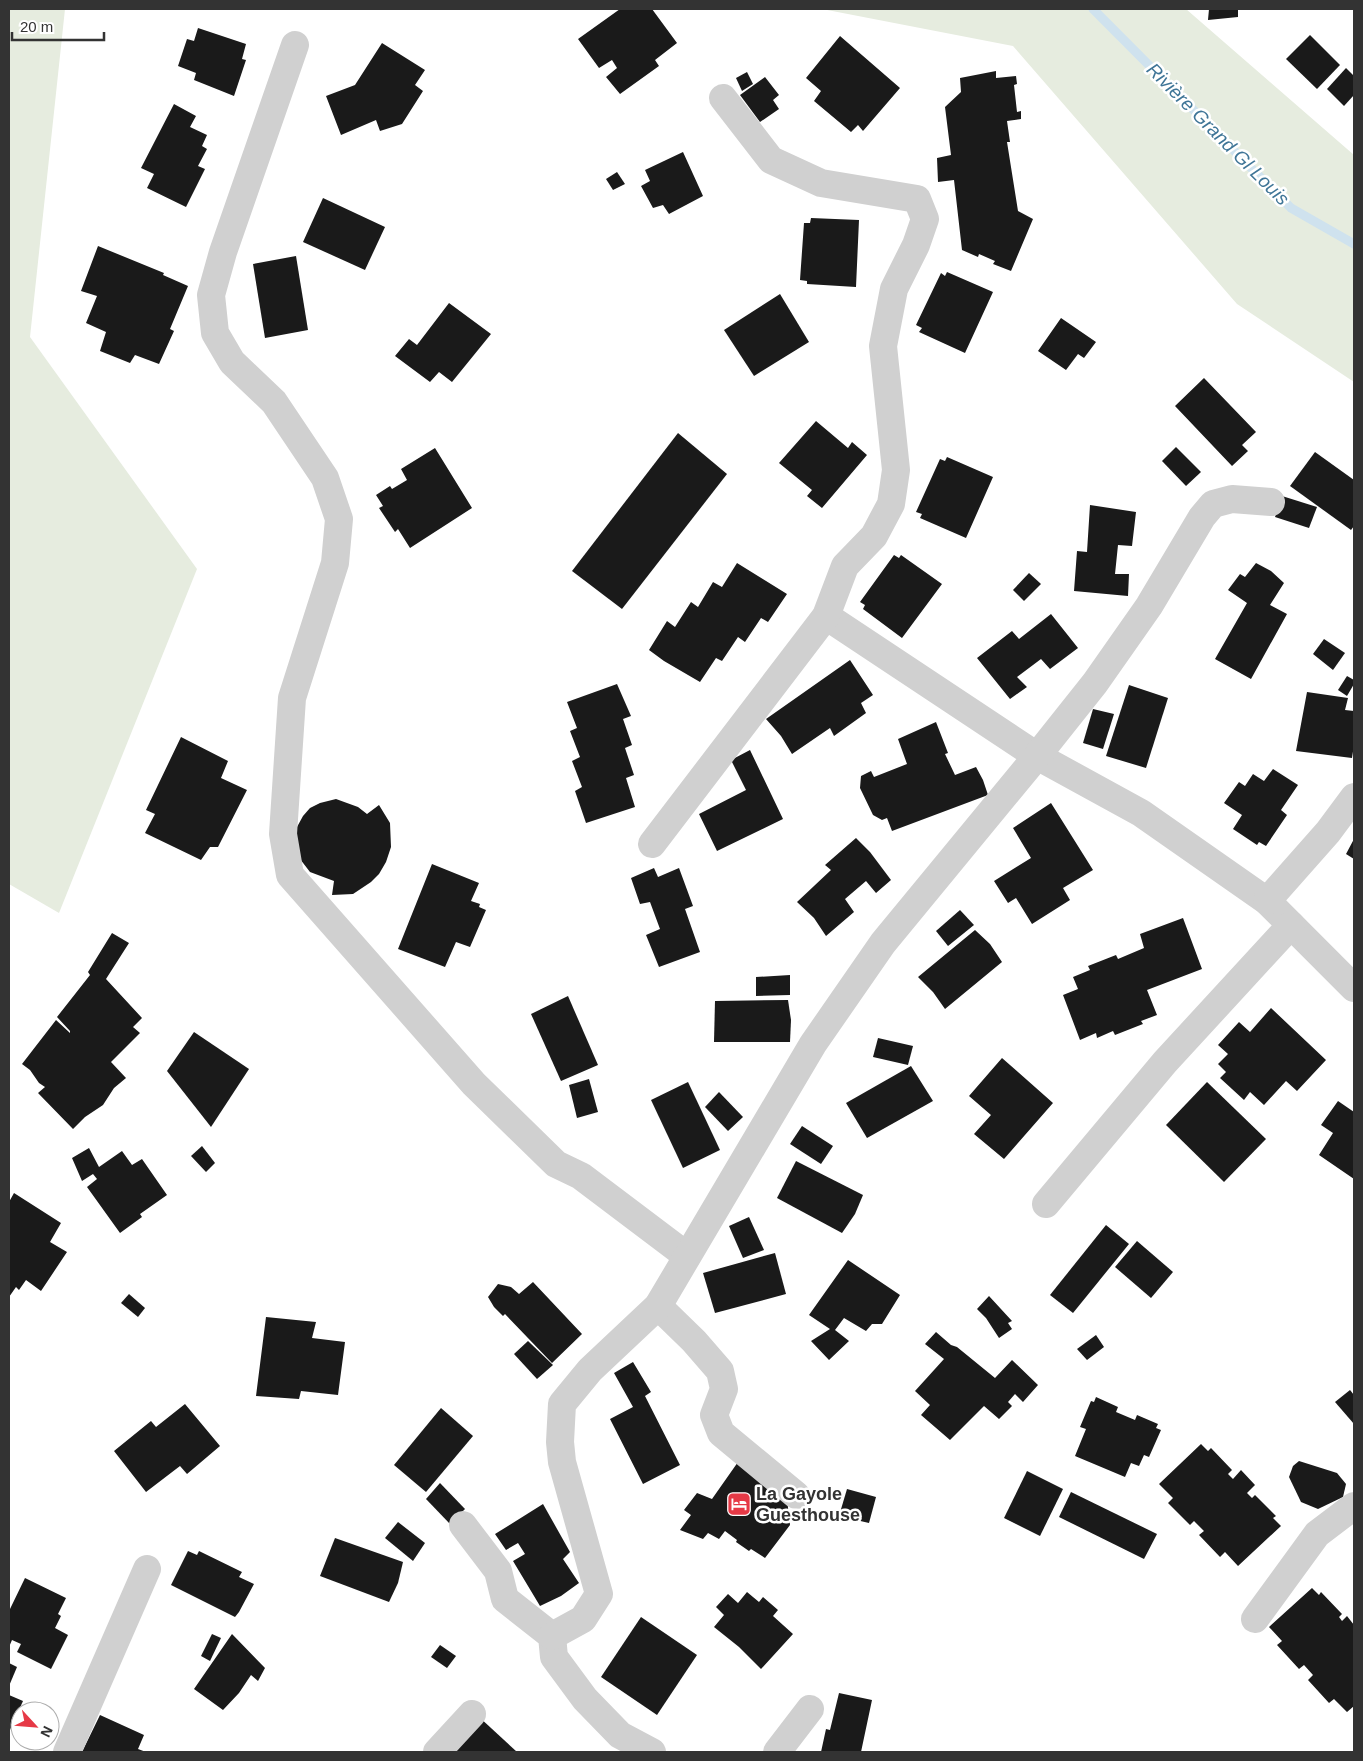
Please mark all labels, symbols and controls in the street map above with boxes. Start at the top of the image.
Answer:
scale bar [12,10,105,42]
text: 20 m [20,18,53,35]
water label: Rivière Grand Gl Louis [1143,59,1294,210]
place label: La Gayole Guesthouse [756,1484,860,1525]
hotel icon: La Gayole Guesthouse [726,1491,752,1517]
north arrow [10,1701,60,1751]
text: N [37,1724,56,1740]

